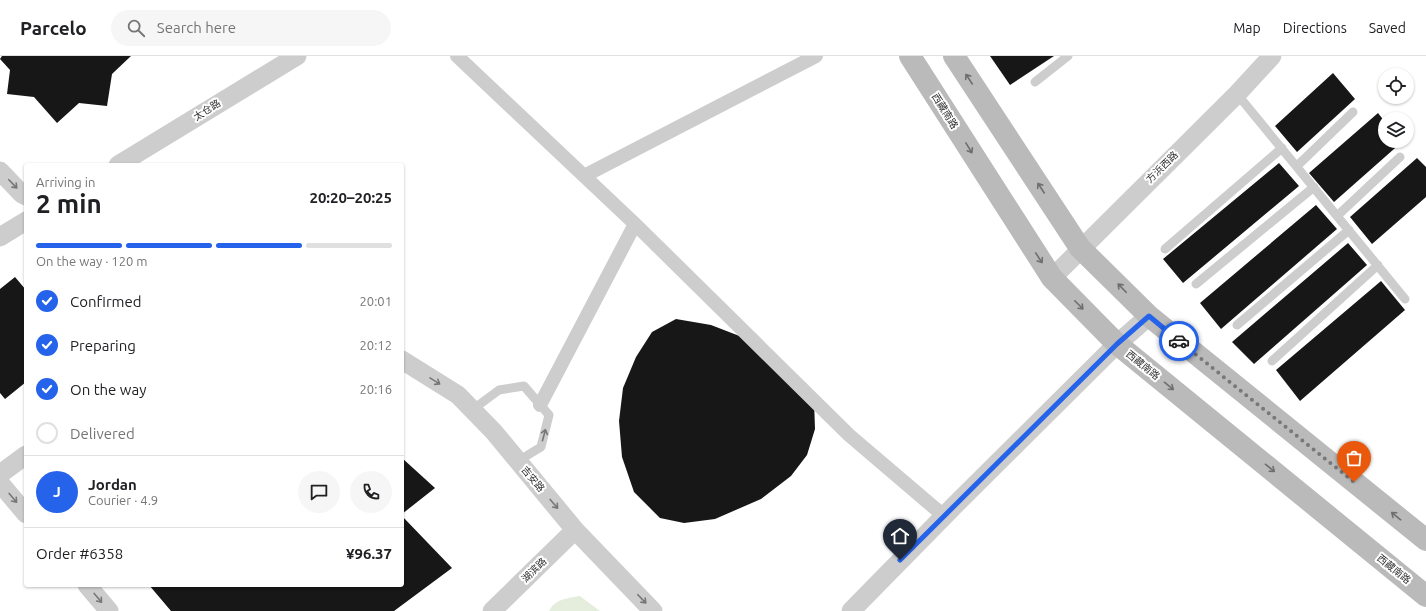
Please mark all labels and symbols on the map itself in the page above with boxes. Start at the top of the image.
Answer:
one-way arrow [965,74,973,85]
street label: 西藏南路 [930,91,960,131]
street label: 太仓路 [191,97,223,123]
one-way arrow [965,142,973,154]
street label: 方浜西路 [1144,149,1180,185]
one-way arrow [8,179,17,189]
one-way arrow [1037,183,1045,194]
one-way arrow [1034,252,1043,263]
one-way arrow [1117,283,1127,293]
one-way arrow [1074,300,1084,310]
courier [1159,321,1199,361]
street label: 西藏南路 [1124,348,1162,382]
one-way arrow [429,377,440,385]
one-way arrow [1163,382,1174,390]
one-way arrow [541,428,548,441]
pin [1337,441,1371,482]
street label: 吉安路 [519,464,547,494]
one-way arrow [1264,464,1275,473]
one-way arrow [8,493,17,503]
one-way arrow [549,499,558,509]
one-way arrow [1390,511,1401,520]
pin [883,519,917,560]
street label: 西藏南路 [1375,552,1413,586]
street label: 湖滨路 [519,556,549,584]
one-way arrow [94,593,103,603]
one-way arrow [637,594,647,604]

